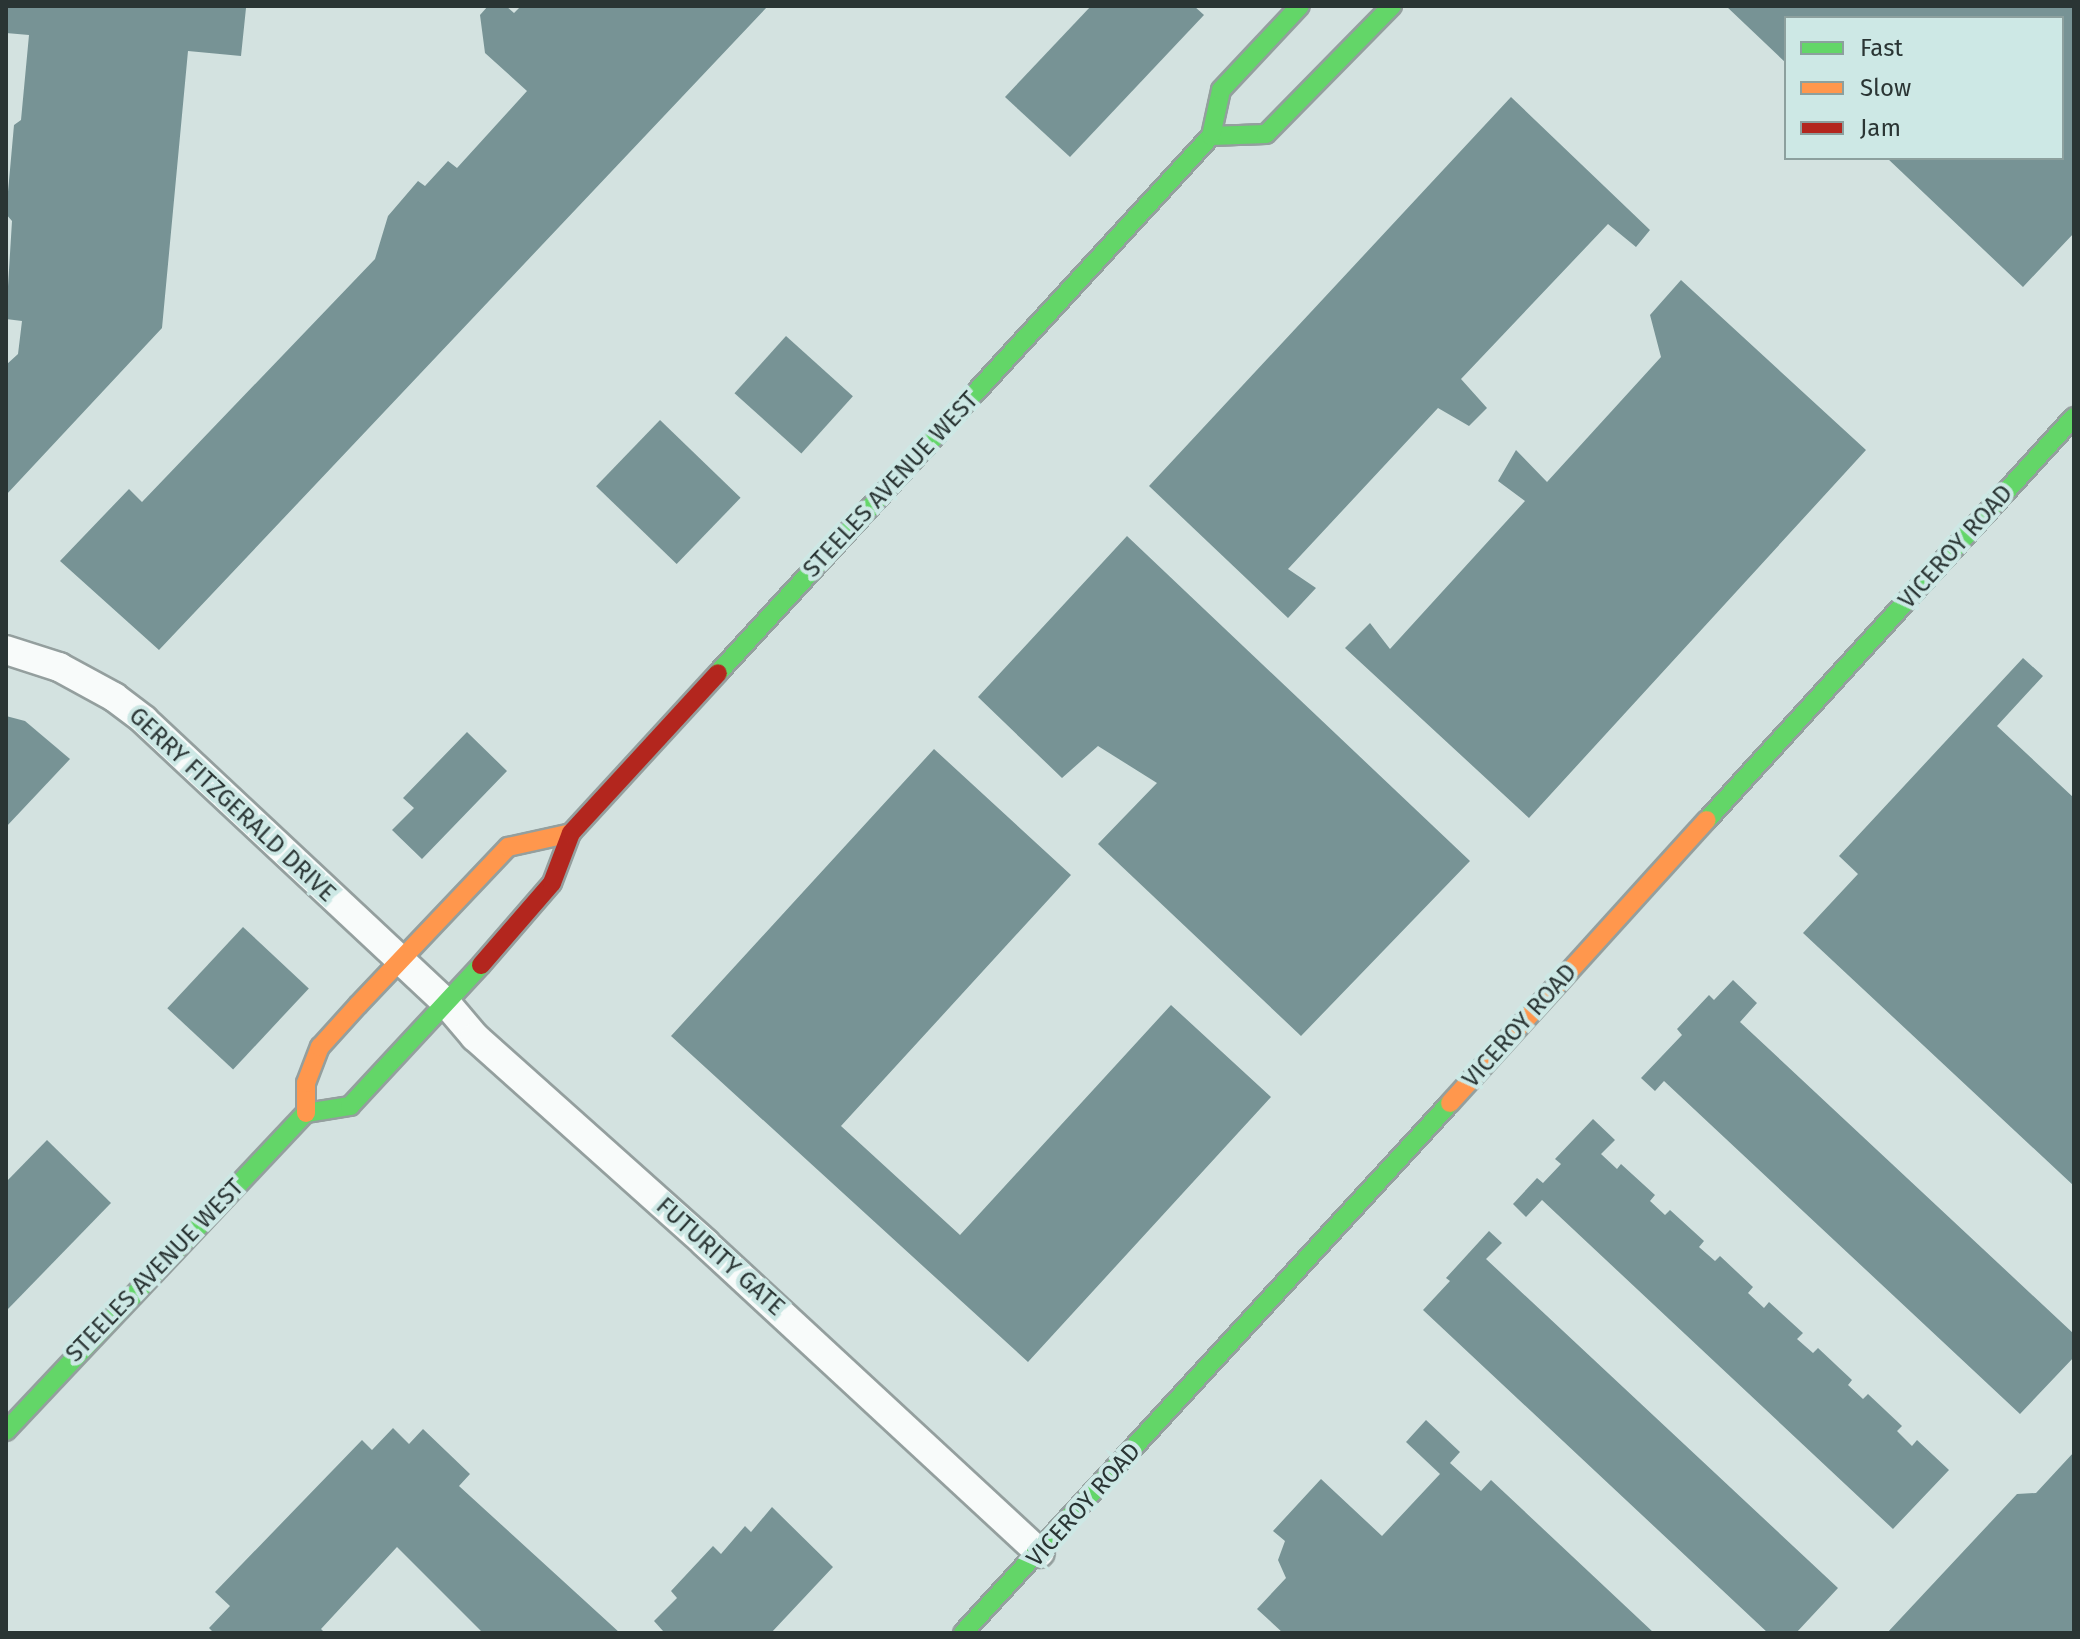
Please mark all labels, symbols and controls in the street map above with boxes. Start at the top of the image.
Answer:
legend [1784,16,2064,160]
text: Fast [1860,34,1903,62]
text: Slow [1860,74,1911,102]
text: Jam [1860,114,1901,142]
street label: STEELES AVENUE WEST [798,386,984,584]
street label: VICEROY ROAD [1893,479,2019,615]
street label: GERRY FITZGERALD DRIVE [123,702,341,908]
street label: VICEROY ROAD [1457,958,1583,1094]
street label: STEELES AVENUE WEST [60,1174,250,1368]
street label: FUTURITY GATE [650,1192,790,1322]
street label: VICEROY ROAD [1021,1437,1147,1573]

